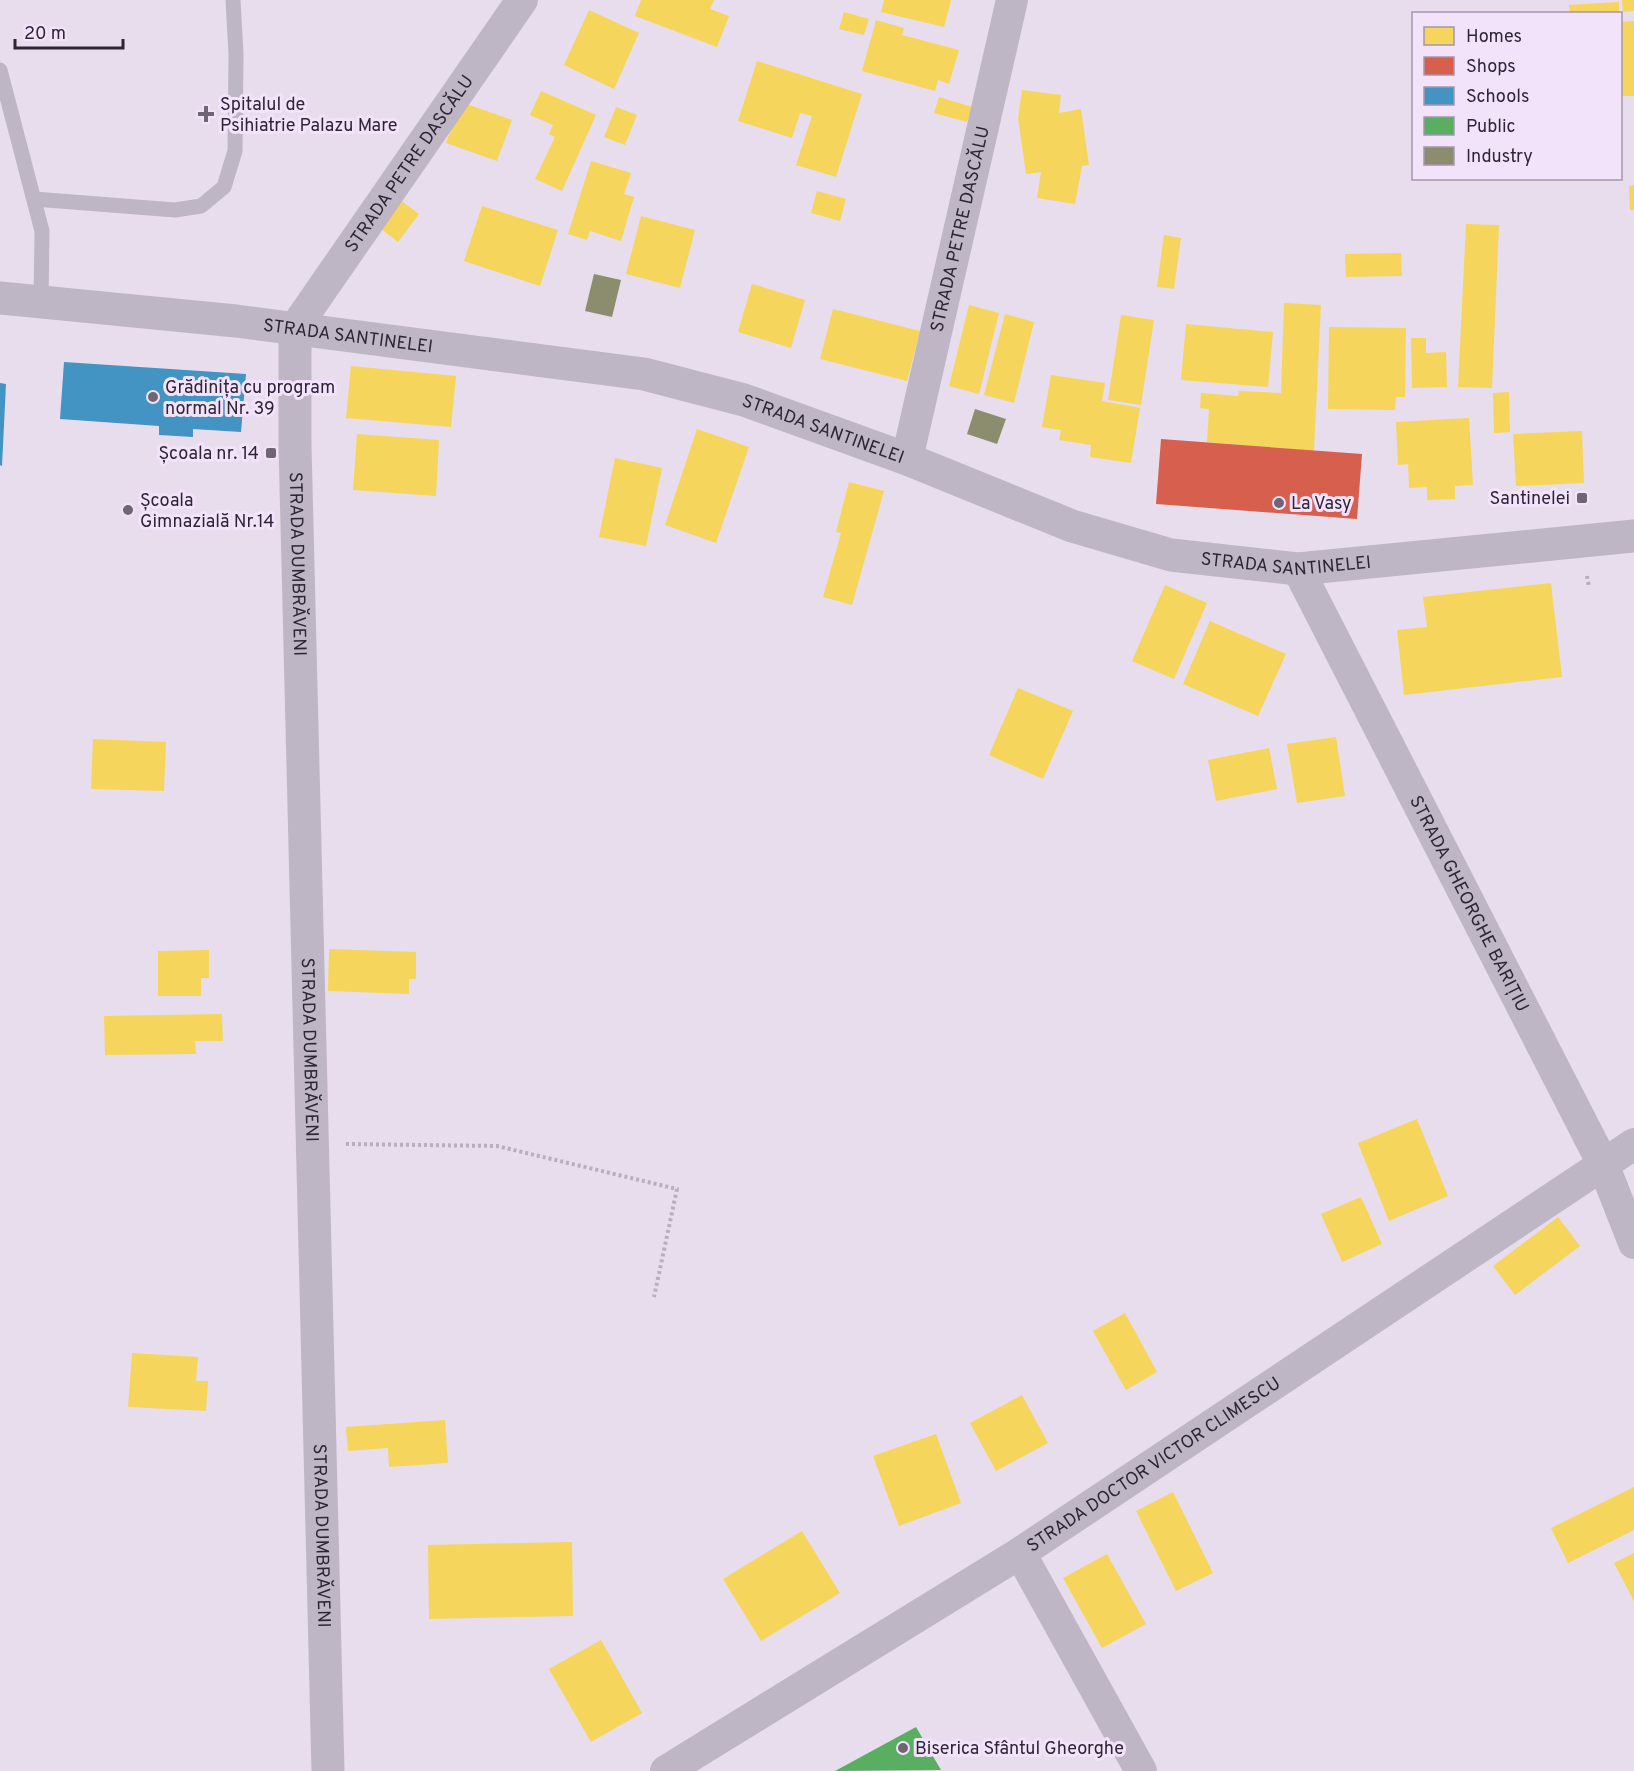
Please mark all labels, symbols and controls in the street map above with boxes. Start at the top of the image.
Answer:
scale bar [15,12,123,50]
legend [1412,12,1622,180]
text: 20 m [24,23,66,46]
text: Homes [1466,26,1522,49]
text: Shops [1466,56,1516,79]
street label: STRADA PETRE DASCĂLU [341,71,479,258]
text: Schools [1466,86,1529,109]
place label: Spitalul de Psihiatrie Palazu Mare [220,94,398,138]
marker: Spitalul de Psihiatrie Palazu Mare [197,105,215,123]
text: Public [1466,116,1516,139]
street label: STRADA PETRE DASCĂLU [926,124,996,335]
text: Industry [1466,146,1533,169]
street label: STRADA SANTINELEI [261,315,434,359]
place label: Grădinița cu program normal Nr. 39 [165,377,335,421]
marker: Grădinița cu program normal Nr. 39 [146,390,160,404]
street label: STRADA SANTINELEI [738,390,907,470]
place label: Școala nr. 14 [159,443,259,466]
marker: Școala nr. 14 [264,446,278,460]
street label: STRADA DUMBRĂVENI [283,472,311,656]
place label: Santinelei [1490,488,1570,511]
place label: Școala Gimnazială Nr.14 [140,490,274,534]
marker: Santinelei [1575,491,1589,505]
place label: La Vasy [1291,493,1352,516]
marker: La Vasy [1272,496,1286,510]
marker: Școala Gimnazială Nr.14 [121,503,135,517]
street label: STRADA SANTINELEI [1199,548,1372,582]
street label: STRADA GHEORGHE BARIȚIU [1403,792,1533,1016]
street label: STRADA DUMBRĂVENI [295,957,323,1142]
street label: STRADA DOCTOR VICTOR CLIMESCU [1023,1373,1286,1558]
street label: STRADA DUMBRĂVENI [307,1443,335,1628]
place label: Biserica Sfântul Gheorghe [915,1738,1124,1761]
marker: Biserica Sfântul Gheorghe [896,1741,910,1755]

